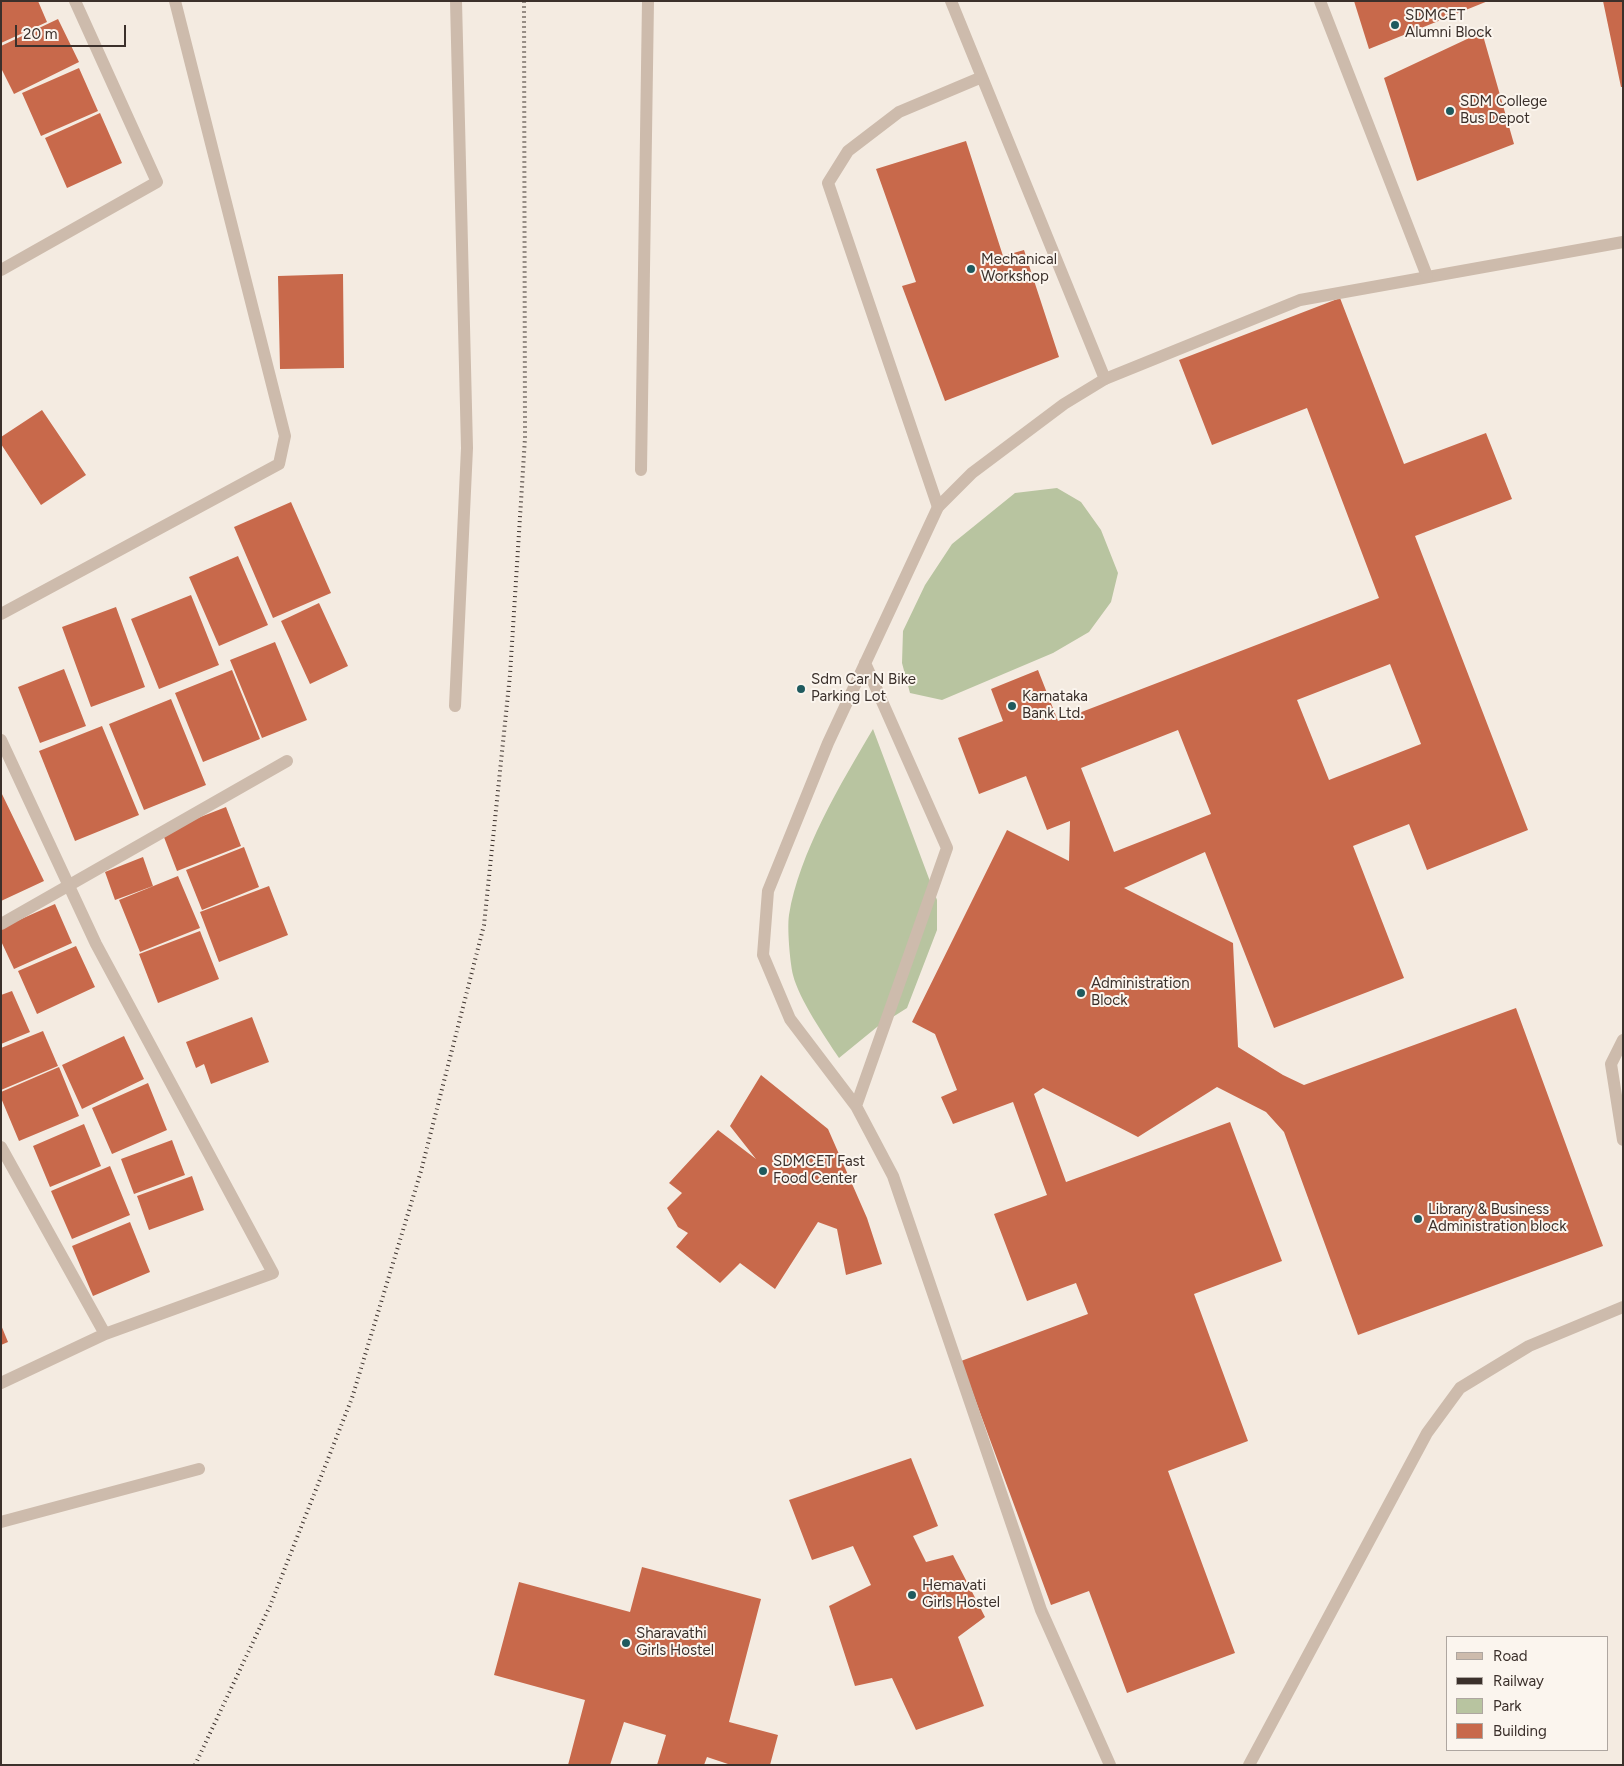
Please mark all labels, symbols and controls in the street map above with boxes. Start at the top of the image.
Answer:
place label: SDMCET Alumni Block [1405,7,1492,42]
scale bar [18,15,129,47]
marker: SDMCET Alumni Block [1389,19,1401,31]
text: 20 m [23,25,57,43]
place label: SDM College Bus Depot [1460,93,1547,128]
marker: SDM College Bus Depot [1444,105,1456,117]
place label: Mechanical Workshop [981,251,1057,286]
marker: Mechanical Workshop [965,263,977,275]
place label: Sdm Car N Bike Parking Lot [811,671,916,706]
marker: Sdm Car N Bike Parking Lot [795,683,807,695]
place label: Karnataka Bank Ltd. [1022,688,1088,723]
marker: Karnataka Bank Ltd. [1006,700,1018,712]
place label: Administration Block [1091,975,1190,1010]
marker: Administration Block [1075,987,1087,999]
place label: SDMCET Fast Food Center [773,1153,865,1188]
marker: SDMCET Fast Food Center [757,1165,769,1177]
place label: Library & Business Administration block [1428,1201,1566,1236]
marker: Library & Business Administration block [1412,1213,1424,1225]
place label: Hemavati Girls Hostel [922,1577,1000,1612]
marker: Hemavati Girls Hostel [906,1589,918,1601]
place label: Sharavathi Girls Hostel [636,1625,714,1660]
legend [1446,1636,1609,1751]
marker: Sharavathi Girls Hostel [620,1637,632,1649]
text: Road [1493,1647,1528,1665]
text: Railway [1493,1672,1544,1690]
text: Park [1493,1697,1522,1715]
text: Building [1493,1722,1547,1740]

